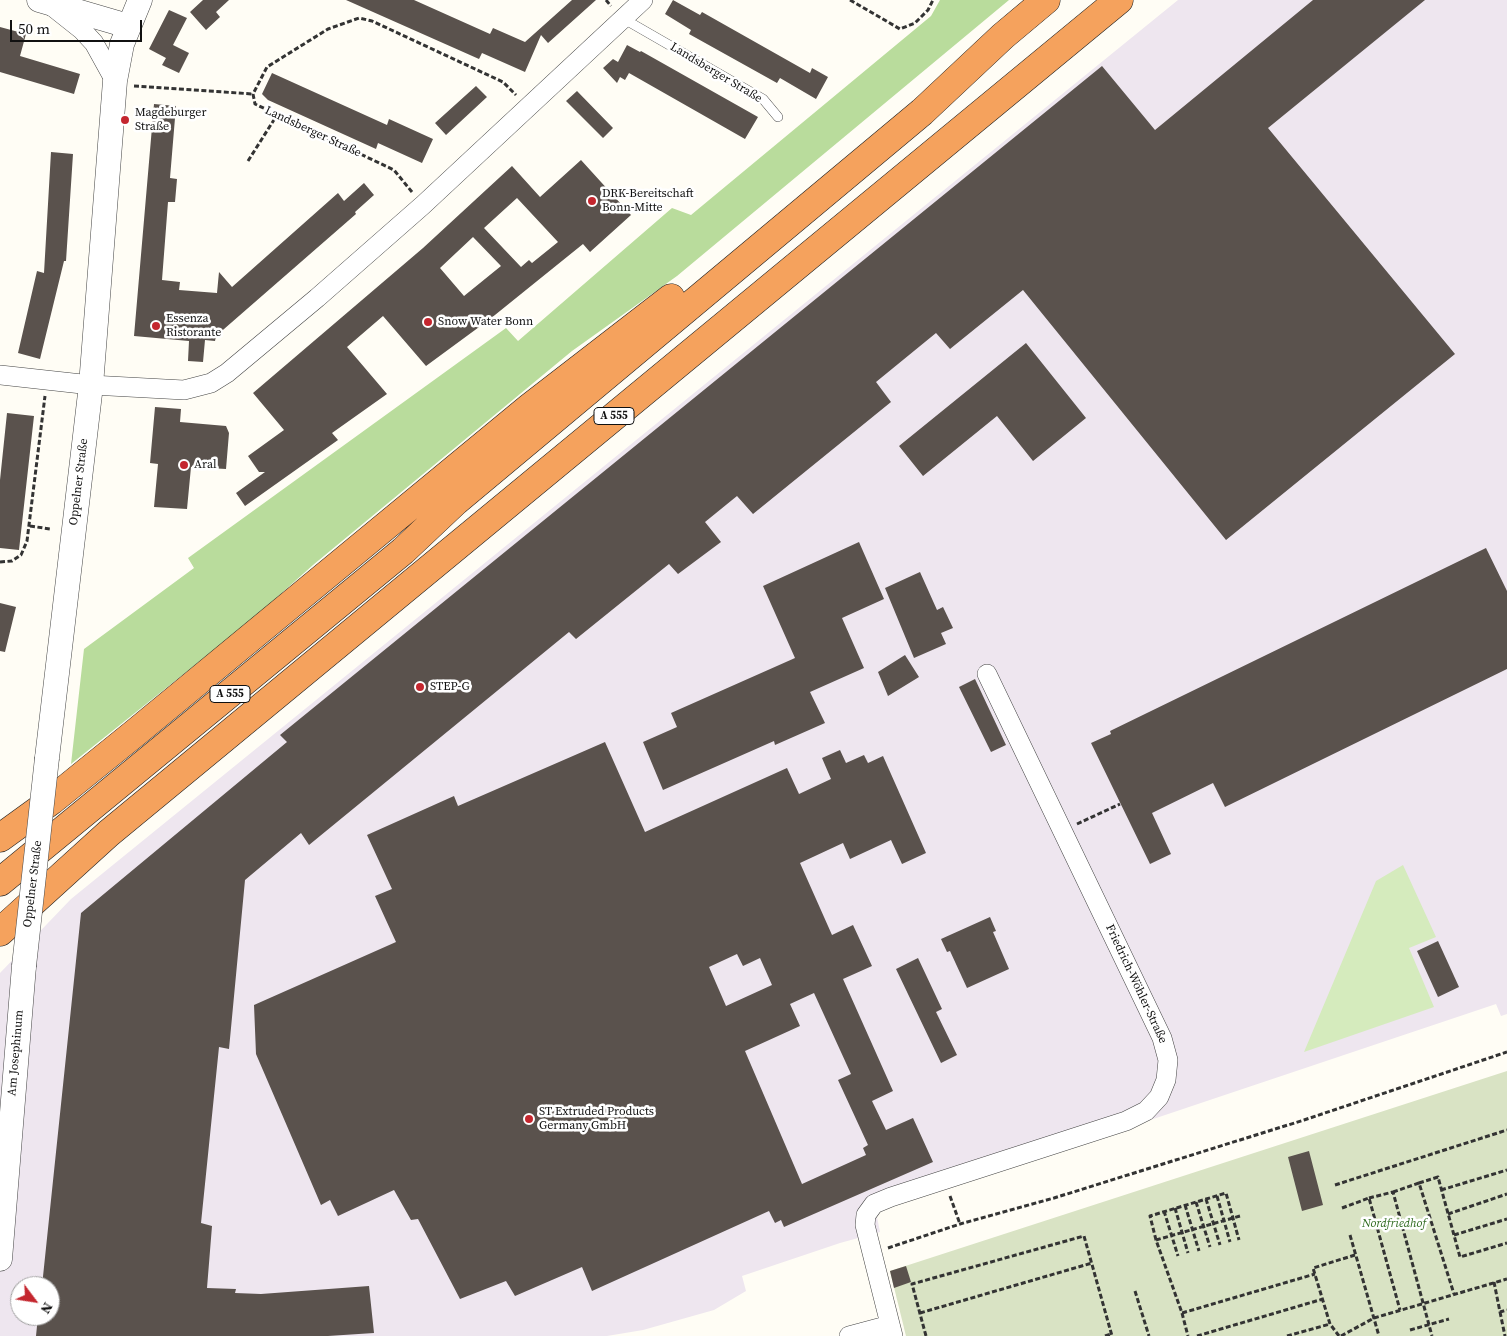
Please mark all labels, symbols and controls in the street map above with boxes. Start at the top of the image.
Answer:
scale bar [12,10,145,42]
text: 50 m [18,18,50,39]
street label: Landsberger Straße [667,40,765,106]
street label: Landsberger Straße [263,103,363,161]
place label: Magdeburger Straße [135,106,207,134]
marker: Magdeburger Straße [119,114,131,126]
place label: DRK-Bereitschaft Bonn-Mitte [602,187,694,215]
marker: DRK-Bereitschaft Bonn-Mitte [586,195,598,207]
place label: Essenza Ristorante [166,312,221,340]
place label: Snow Water Bonn [438,315,533,329]
marker: Snow Water Bonn [422,316,434,328]
marker: Essenza Ristorante [150,320,162,332]
road number: A 555 [594,408,634,424]
street label: Oppelner Straße [67,438,91,526]
place label: Aral [194,458,217,472]
marker: Aral [178,459,190,471]
place label: STEP-G [430,680,470,694]
marker: STEP-G [414,681,426,693]
road number: A 555 [210,686,250,702]
street label: Oppelner Straße [21,840,45,928]
street label: Friedrich-Wöhler-Straße [1102,922,1170,1046]
street label: Am Josephinum [5,1009,27,1097]
place label: ST Extruded Products Germany GmbH [539,1105,654,1133]
marker: ST Extruded Products Germany GmbH [523,1113,535,1125]
park label: Nordfriedhof [1362,1217,1426,1231]
north arrow [10,1276,60,1326]
text: N [36,1299,58,1318]

